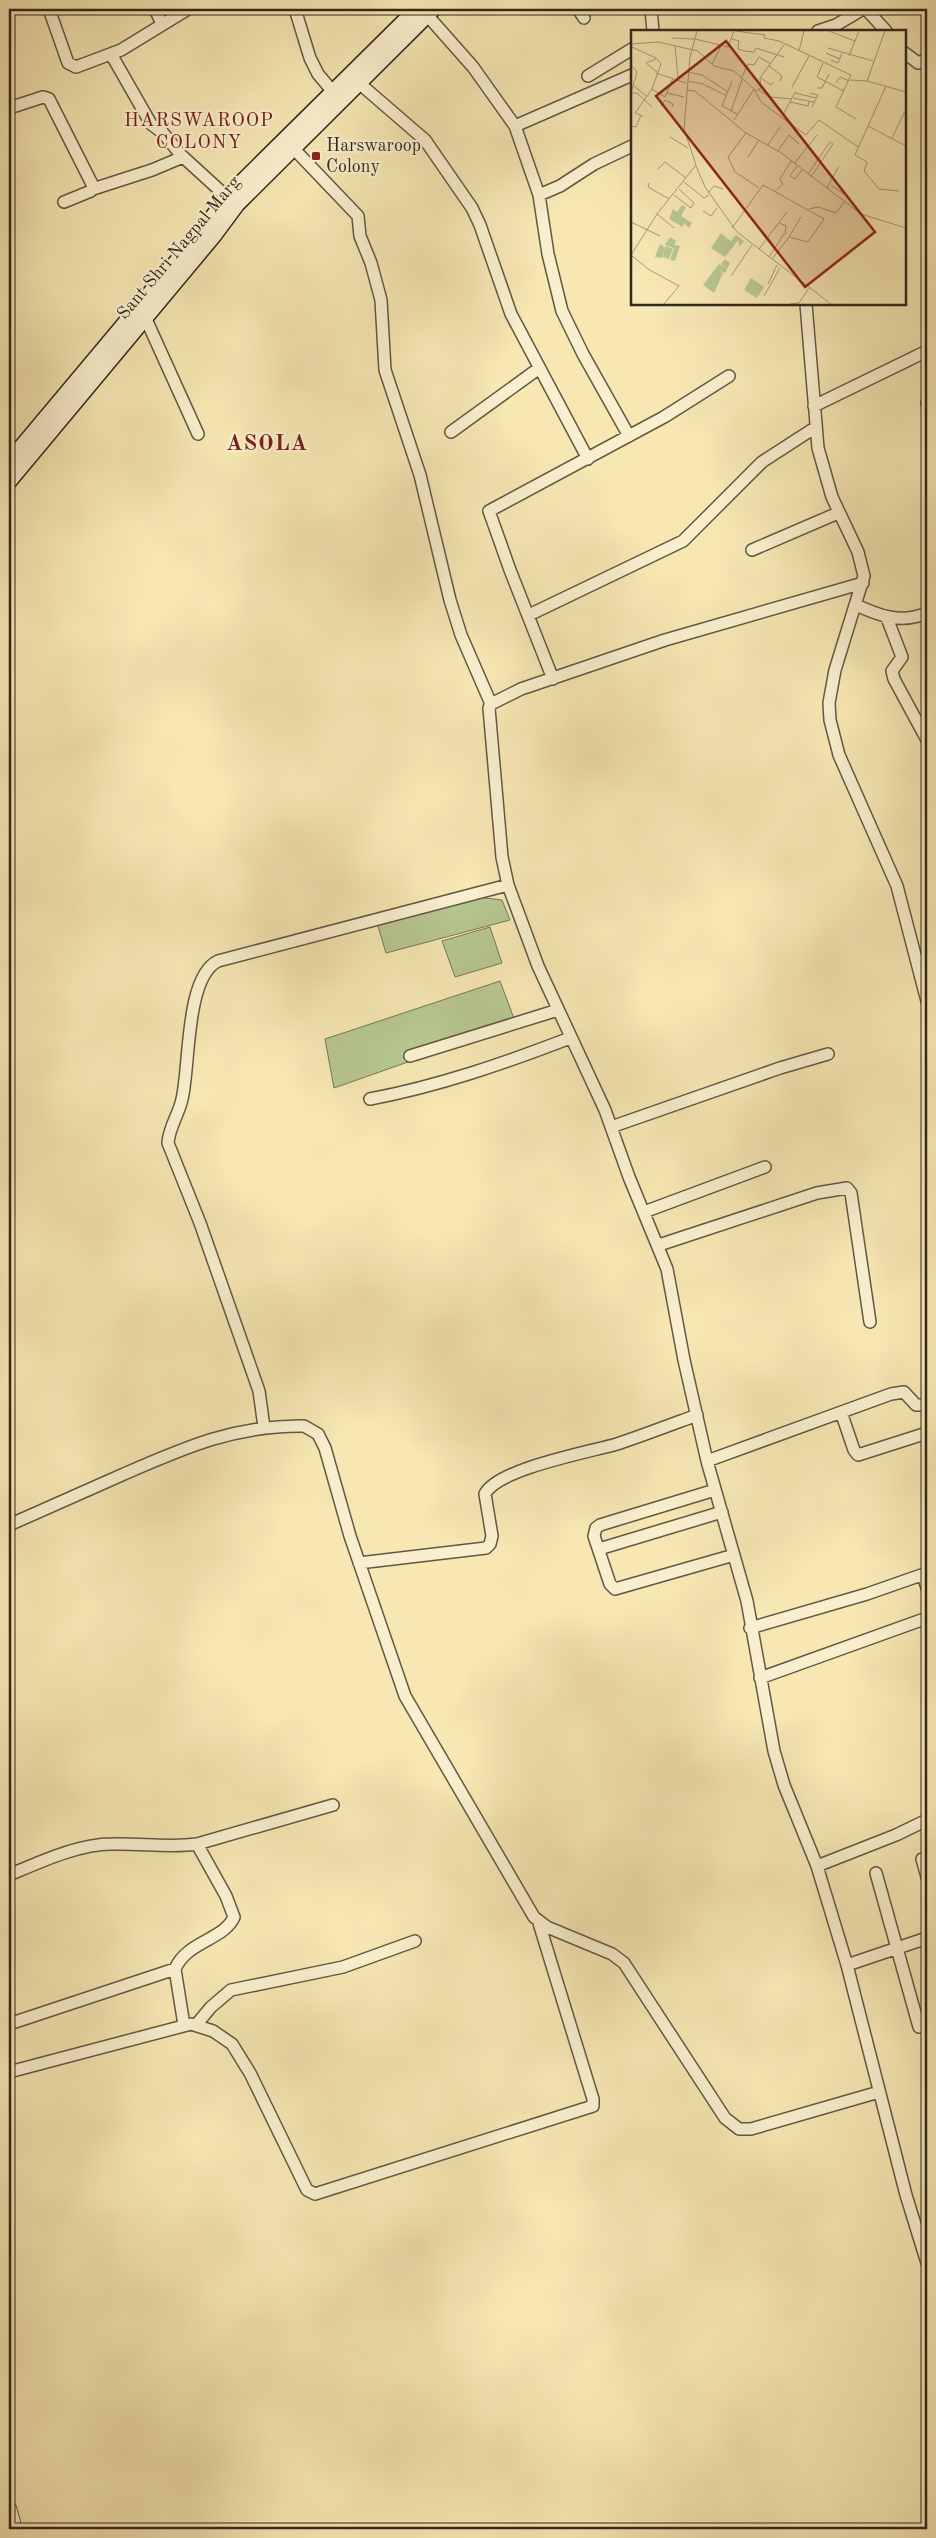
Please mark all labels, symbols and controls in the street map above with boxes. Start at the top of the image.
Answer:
inset map [631,30,906,305]
district label: HARSWAROOP COLONY [124,112,274,153]
place label: Harswaroop Colony [326,137,421,176]
marker: Harswaroop Colony [310,150,322,162]
street label: Sant Shri Nagpal Marg [114,173,244,323]
district label: ASOLA [226,433,308,455]

